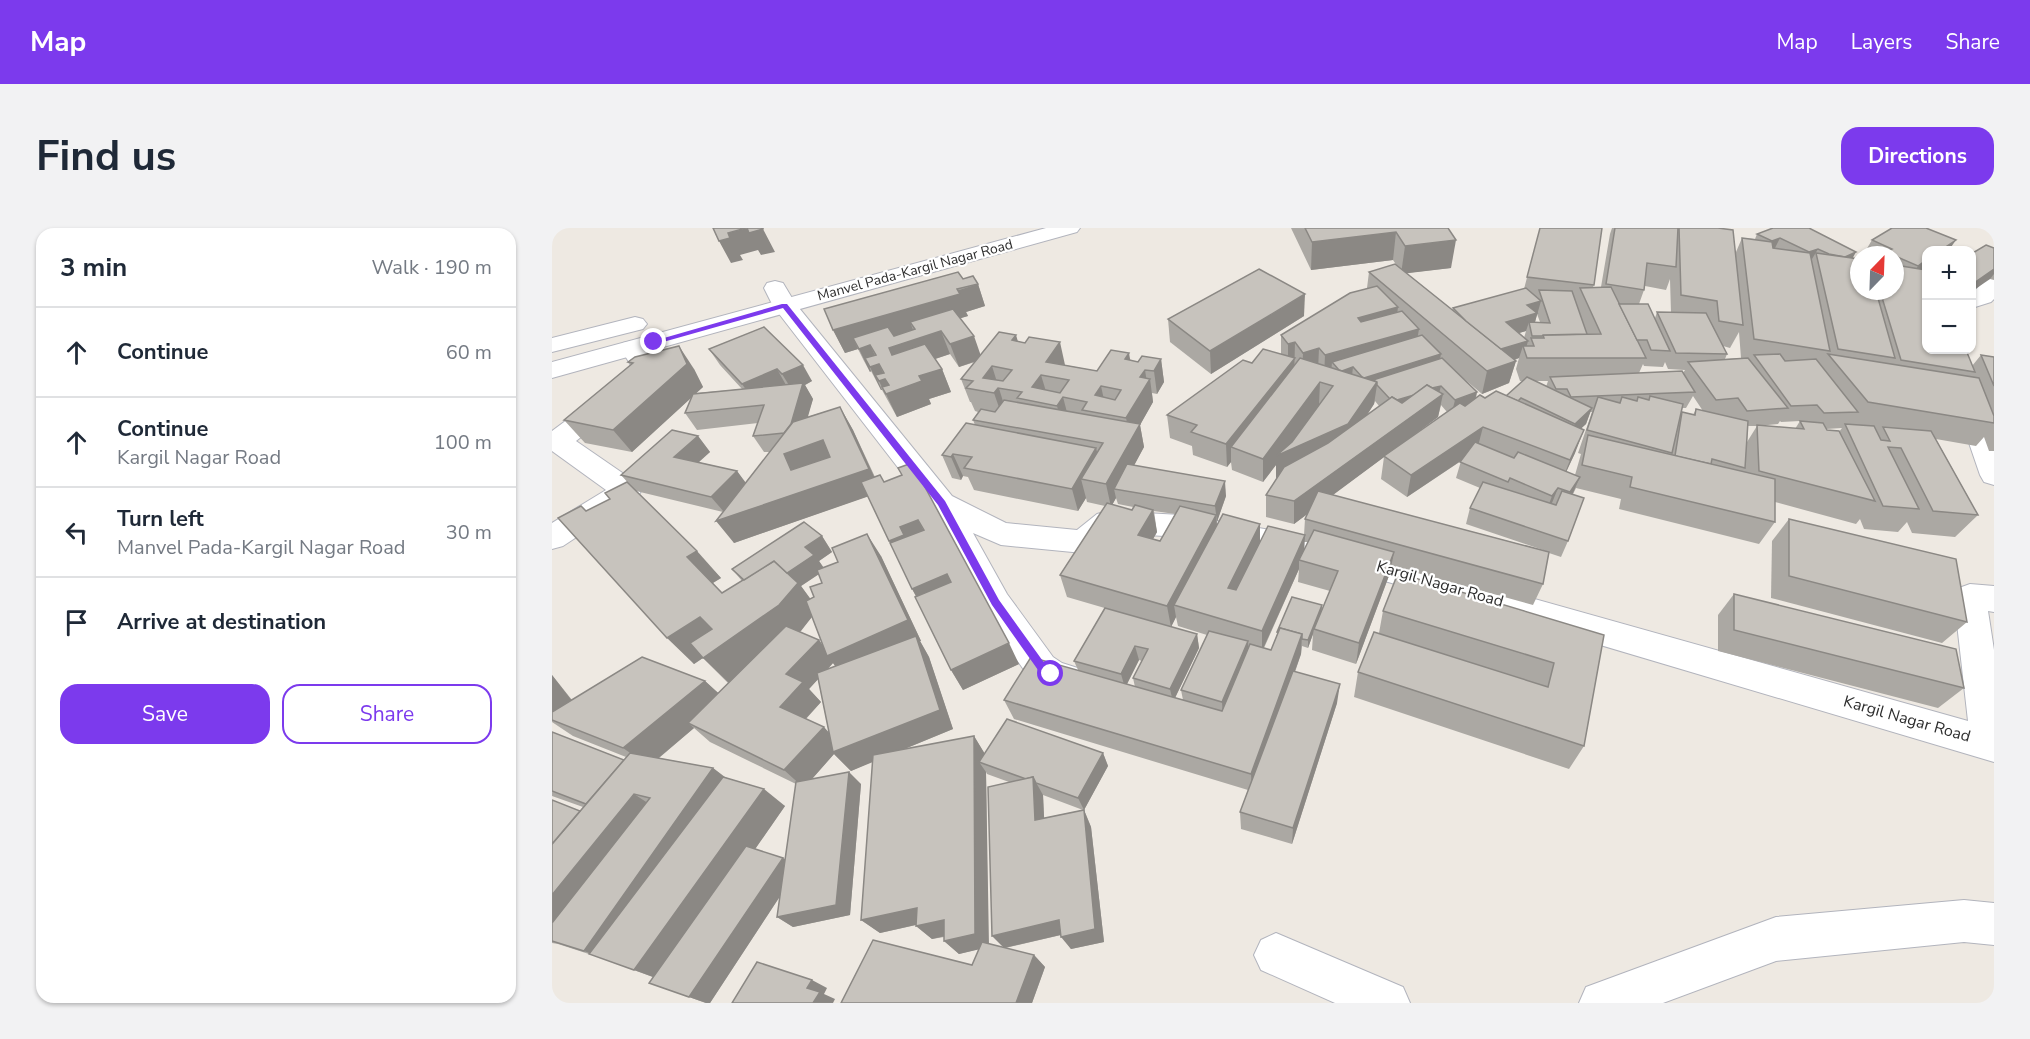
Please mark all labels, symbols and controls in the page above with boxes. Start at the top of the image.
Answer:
text: Map [30,23,86,61]
text: Map [1776,28,1818,56]
text: Layers [1851,28,1912,56]
text: Share [1945,28,2000,56]
button: Directions [1841,127,1994,185]
text: Find us [36,128,176,185]
street label: Manvel Pada-Kargil Nagar Road [815,235,1015,305]
north arrow [1850,246,1904,300]
map controls [1922,246,1976,354]
button: + [1922,246,1976,300]
text: 3 min [60,250,127,285]
text: Walk · 190 m [372,254,492,281]
button: − [1922,300,1976,354]
route end [640,328,666,354]
icon: ahead [60,336,93,369]
text: Continue [117,337,208,367]
text: 60 m [446,339,492,366]
text: Continue [117,414,208,444]
icon: ahead [60,426,93,459]
text: 100 m [434,429,492,456]
text: Kargil Nagar Road [117,444,281,471]
text: Turn left [117,504,204,534]
icon: left [60,516,93,549]
text: 30 m [446,519,492,546]
text: Manvel Pada-Kargil Nagar Road [117,534,405,561]
street label: Kargil Nagar Road [1374,555,1506,613]
icon: arrive [60,606,93,639]
text: Arrive at destination [117,607,326,637]
route start [1037,660,1063,686]
button: Save [60,684,270,744]
button: Share [282,684,492,744]
street label: Kargil Nagar Road [1841,690,1973,748]

